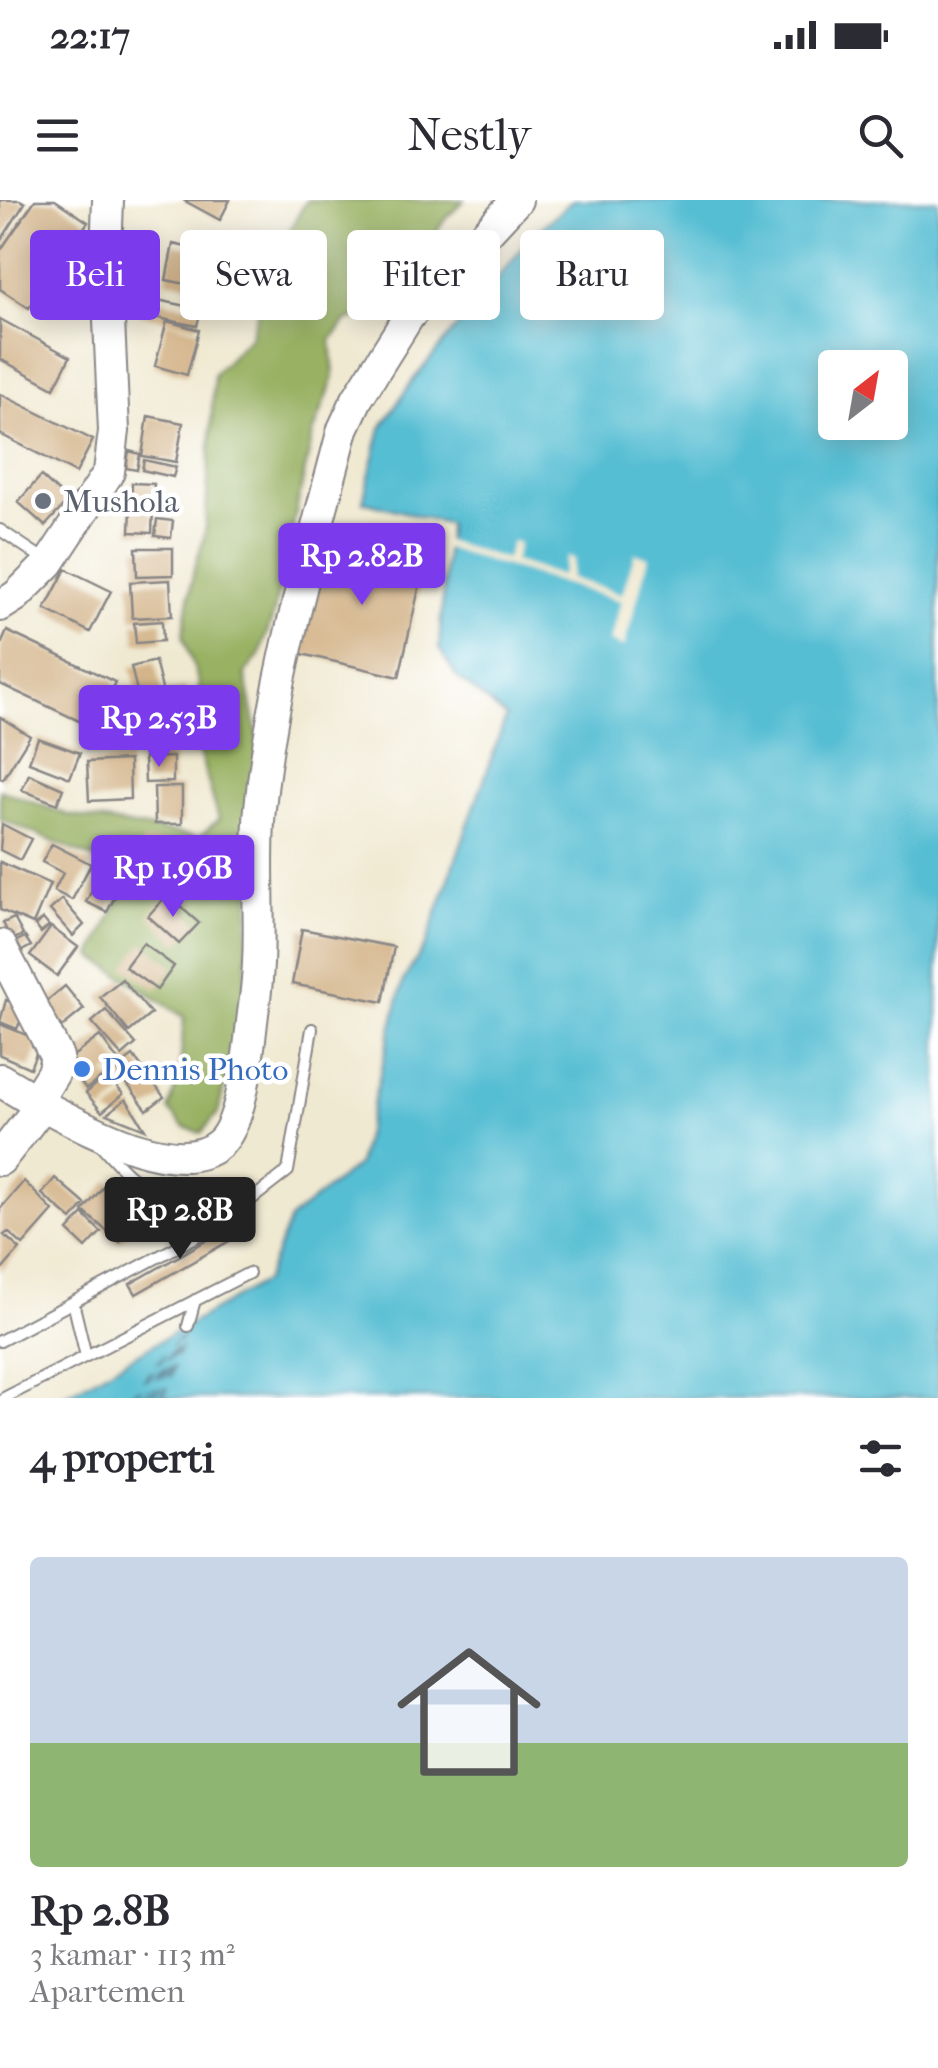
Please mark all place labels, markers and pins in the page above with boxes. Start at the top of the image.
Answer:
place label: Mushola [63,483,180,520]
marker: Mushola [32,490,54,512]
pin: Rp 2.82B [259,523,465,608]
pin: Rp 2.53B [56,685,262,770]
pin: Rp 1.96B [70,835,276,920]
place label: Dennis Photo [102,1051,288,1088]
marker: Dennis Photo [71,1058,93,1080]
pin: Rp 2.8B [88,1177,272,1262]

